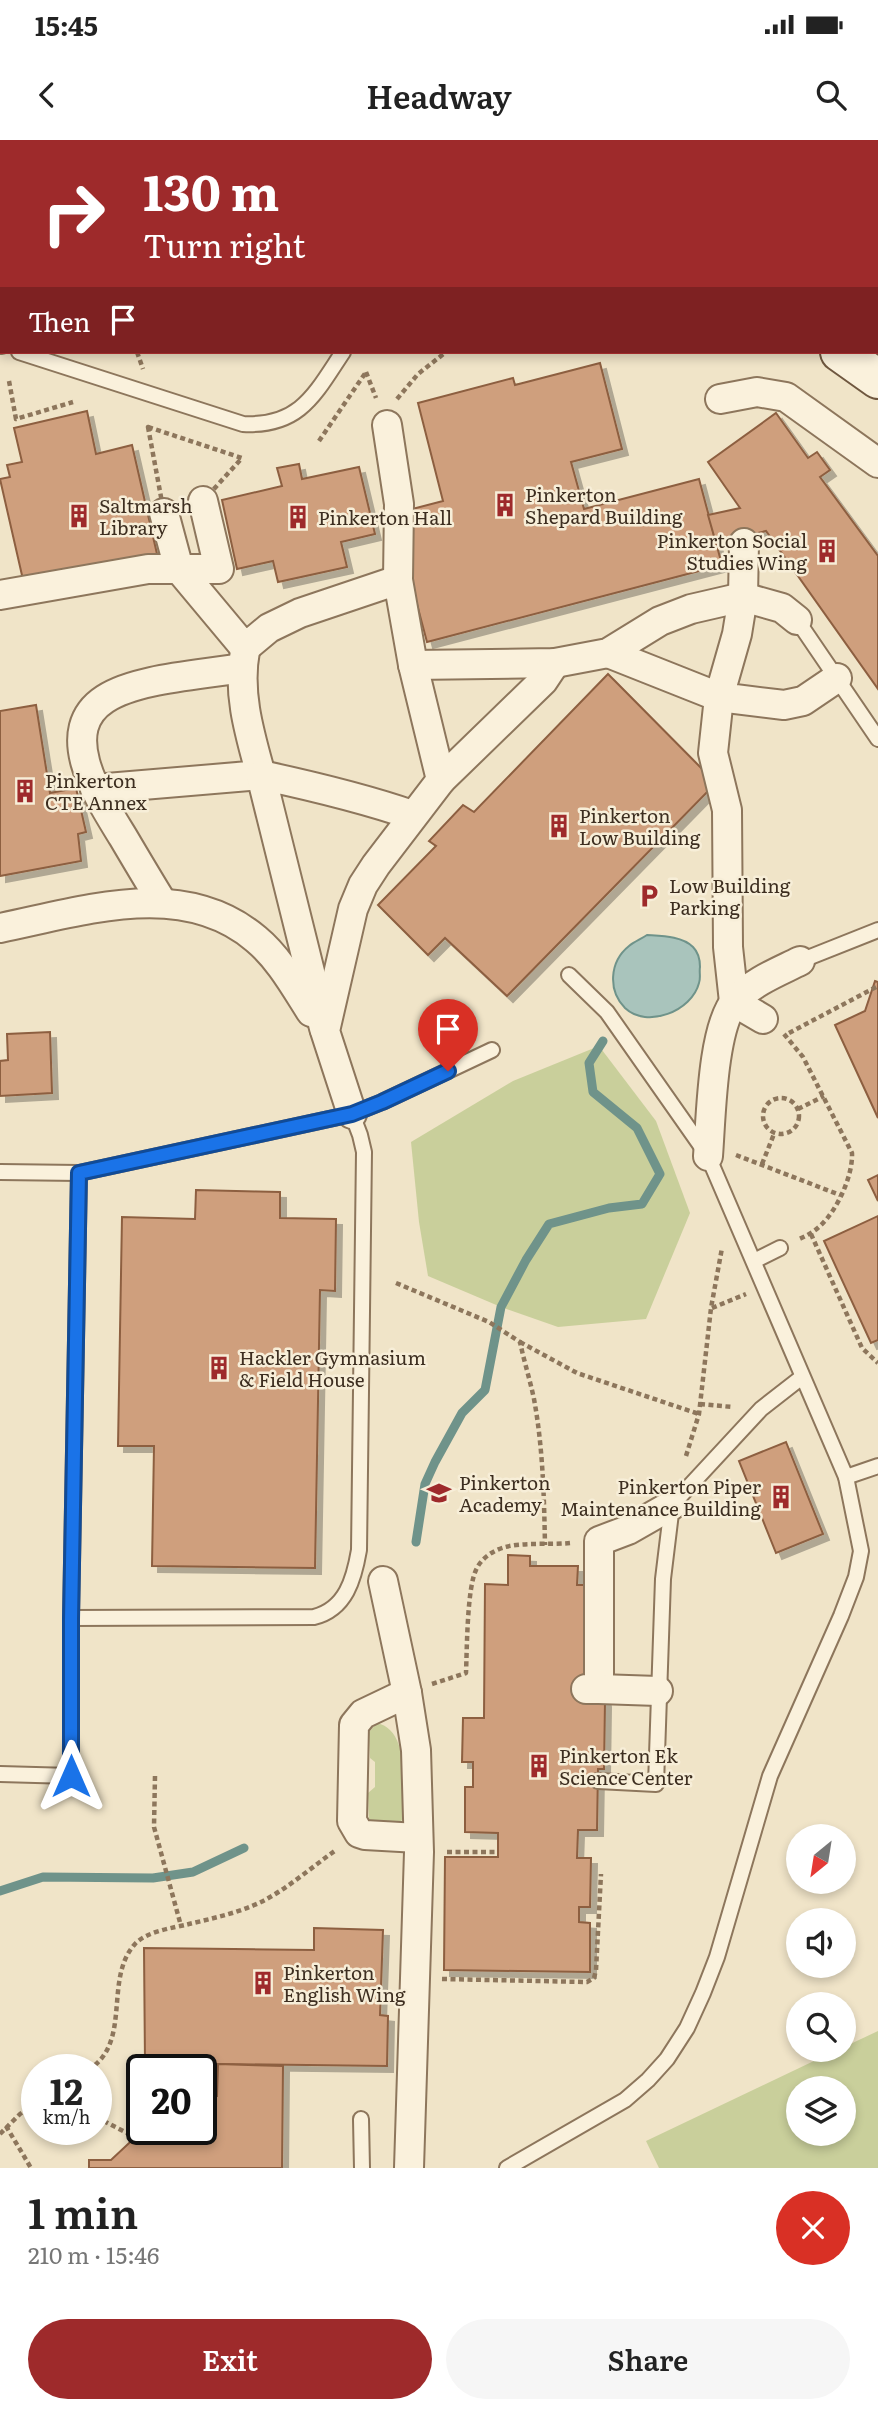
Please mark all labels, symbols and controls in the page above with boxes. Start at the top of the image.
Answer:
text: 15:45 [35,5,98,44]
text: Headway [366,71,512,119]
icon: back [28,76,66,114]
icon: search [812,76,850,114]
text: 130 m [143,153,279,226]
icon: right [28,168,119,259]
text: Turn right [143,220,305,268]
text: Then [28,301,90,340]
icon: arrive [104,301,142,339]
place label: Pinkerton Shepard Building [525,480,683,530]
place label: Saltmarsh Library [99,491,193,541]
building icon: Pinkerton Shepard Building [491,491,519,519]
building icon: Saltmarsh Library [65,502,93,530]
building icon: Pinkerton Hall [284,503,312,531]
place label: Pinkerton Hall [318,503,452,531]
place label: Pinkerton Social Studies Wing [657,526,807,576]
building icon: Pinkerton Social Studies Wing [813,537,841,565]
place label: Pinkerton CTE Annex [45,766,147,816]
building icon: Pinkerton CTE Annex [11,777,39,805]
place label: Pinkerton Low Building [579,801,701,851]
building icon: Pinkerton Low Building [545,812,573,840]
place label: Low Building Parking [669,871,791,921]
parking icon: Low Building Parking [635,882,663,910]
pin [418,999,478,1071]
icon: arrive [429,1010,467,1048]
place label: Hackler Gymnasium & Field House [239,1343,426,1393]
building icon: Hackler Gymnasium & Field House [205,1354,233,1382]
place label: Pinkerton Academy [459,1468,551,1518]
place label: Pinkerton Piper Maintenance Building [560,1472,761,1522]
school or university icon: Pinkerton Academy [425,1479,453,1507]
building icon: Pinkerton Piper Maintenance Building [767,1483,795,1511]
position arrow [34,1739,108,1813]
place label: Pinkerton Ek Science Center [559,1741,693,1791]
building icon: Pinkerton Ek Science Center [525,1752,553,1780]
north arrow [786,1824,856,1894]
map controls [786,1824,856,2146]
button: sound [786,1908,856,1978]
place label: Pinkerton English Wing [283,1958,406,2008]
building icon: Pinkerton English Wing [249,1969,277,1997]
button: search [786,1992,856,2062]
speed limit sign: 20 [126,2054,217,2145]
text: 12 [50,2064,83,2116]
button: layers [786,2076,856,2146]
text: km/h [43,2103,90,2130]
text: 1 min [28,2180,138,2242]
button: close [776,2191,850,2265]
text: 210 m · 15:46 [28,2237,159,2271]
button: Exit [28,2319,432,2399]
button: Share [446,2319,850,2399]

